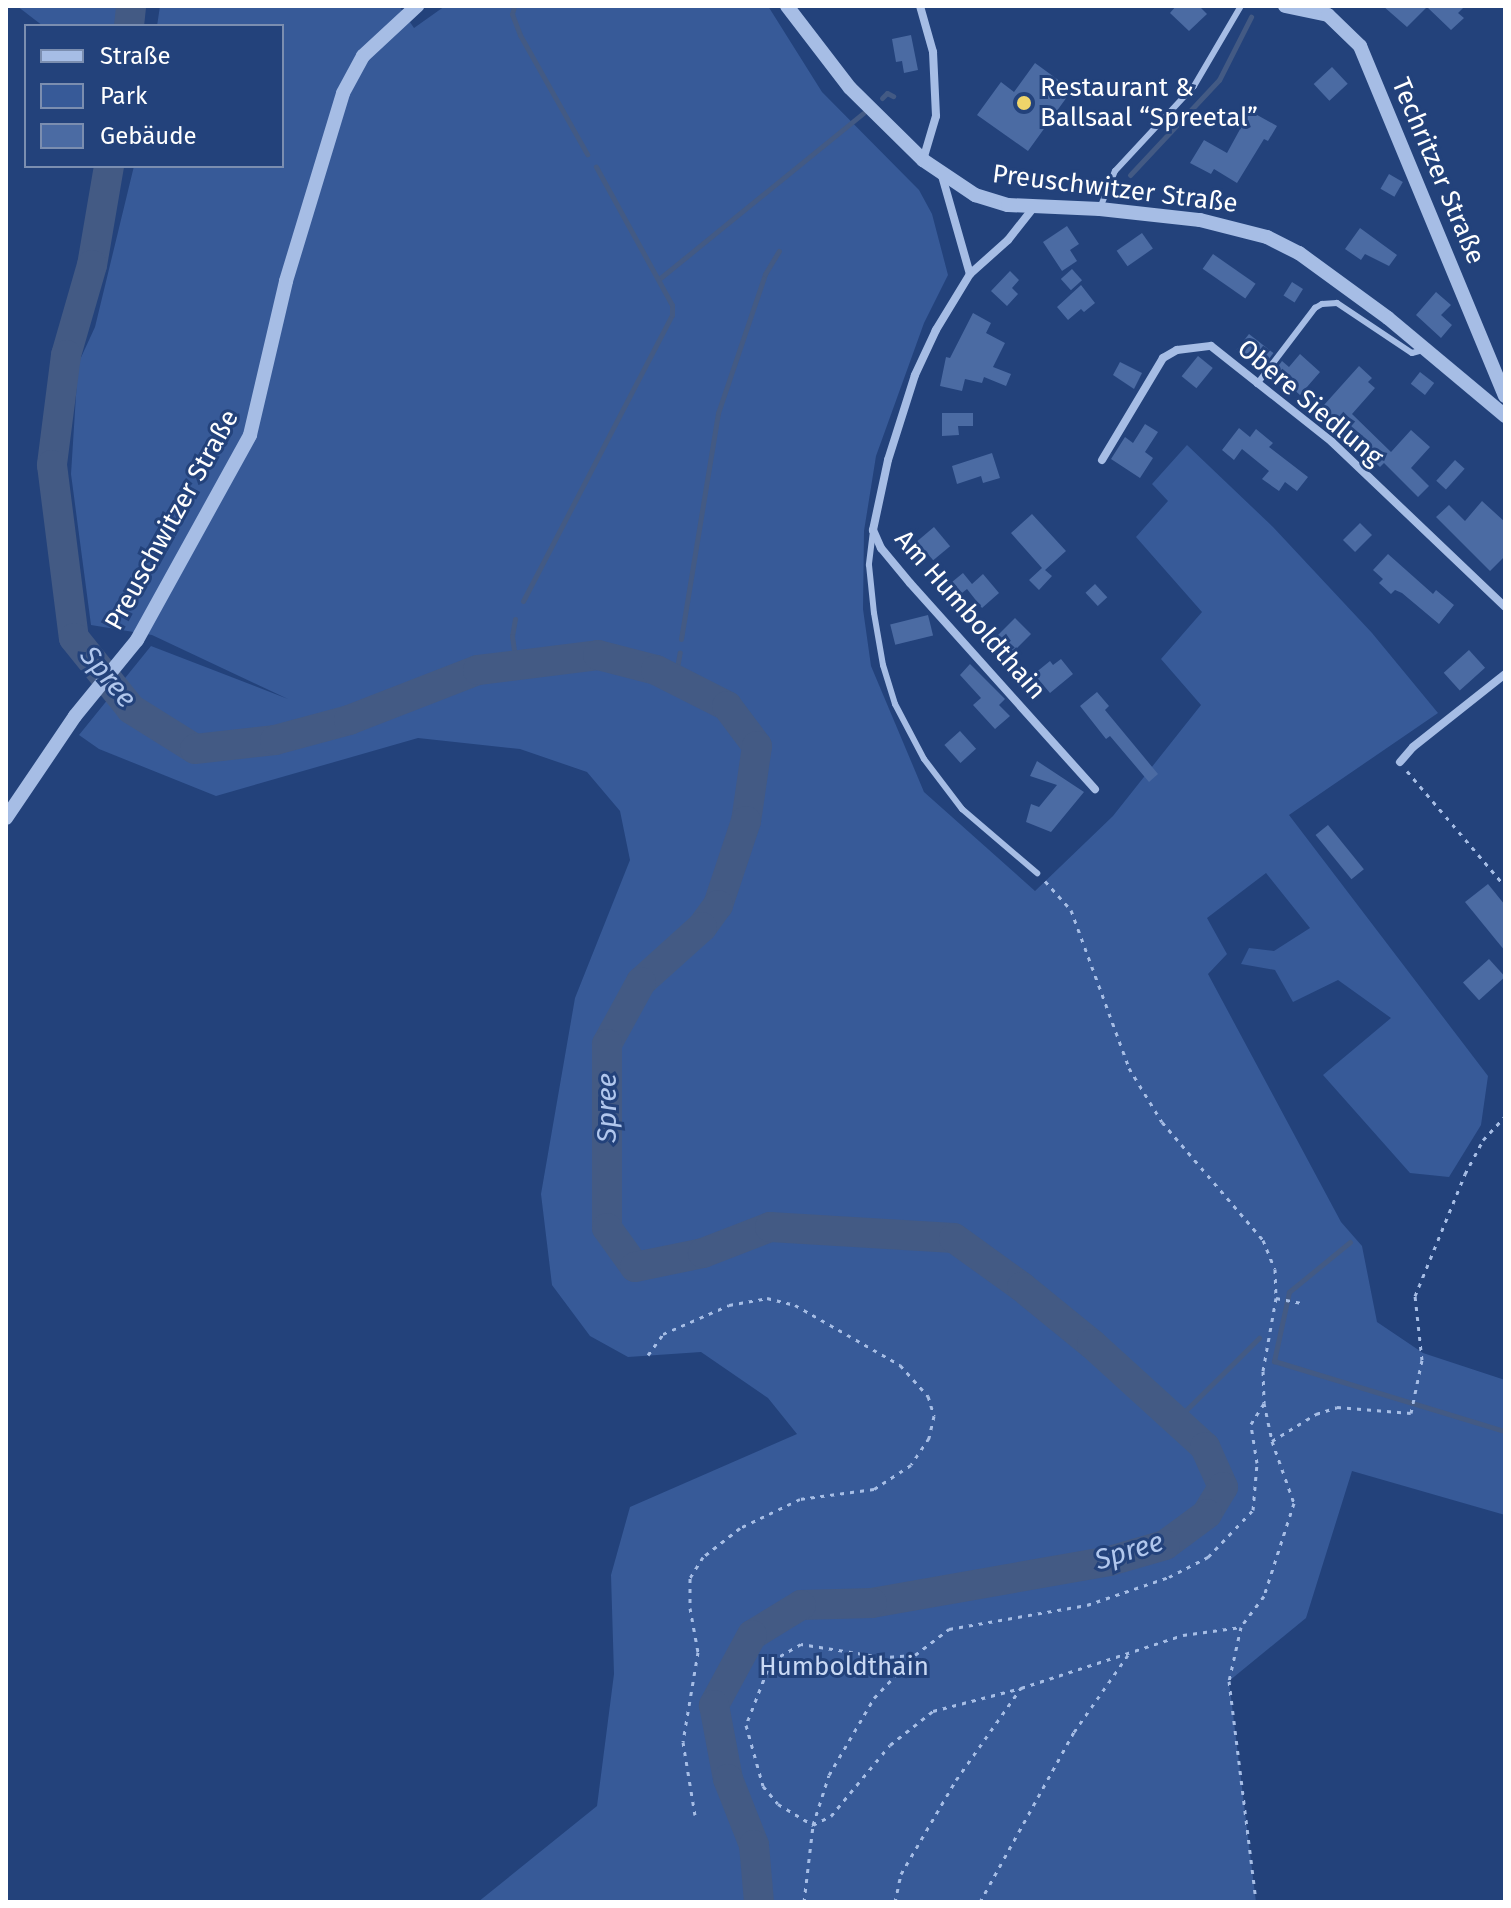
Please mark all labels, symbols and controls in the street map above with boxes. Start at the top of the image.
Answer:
legend [24,24,284,168]
text: Straße [100,42,171,70]
place label: Restaurant & Ballsaal “Spreetal” [1040,72,1258,134]
street label: Techritzer Straße [1385,73,1491,269]
text: Park [100,82,147,110]
marker: Restaurant & Ballsaal “Spreetal” [1015,94,1033,112]
text: Gebäude [100,122,197,150]
street label: Preuschwitzer Straße [991,158,1239,220]
street label: Obere Siedlung [1231,333,1389,473]
street label: Preuschwitzer Straße [98,404,246,636]
street label: Am Humboldthain [888,524,1052,706]
water label: Spree [73,639,143,715]
water label: Spree [590,1073,624,1143]
water label: Spree [1091,1525,1167,1577]
park label: Humboldthain [759,1651,929,1683]

